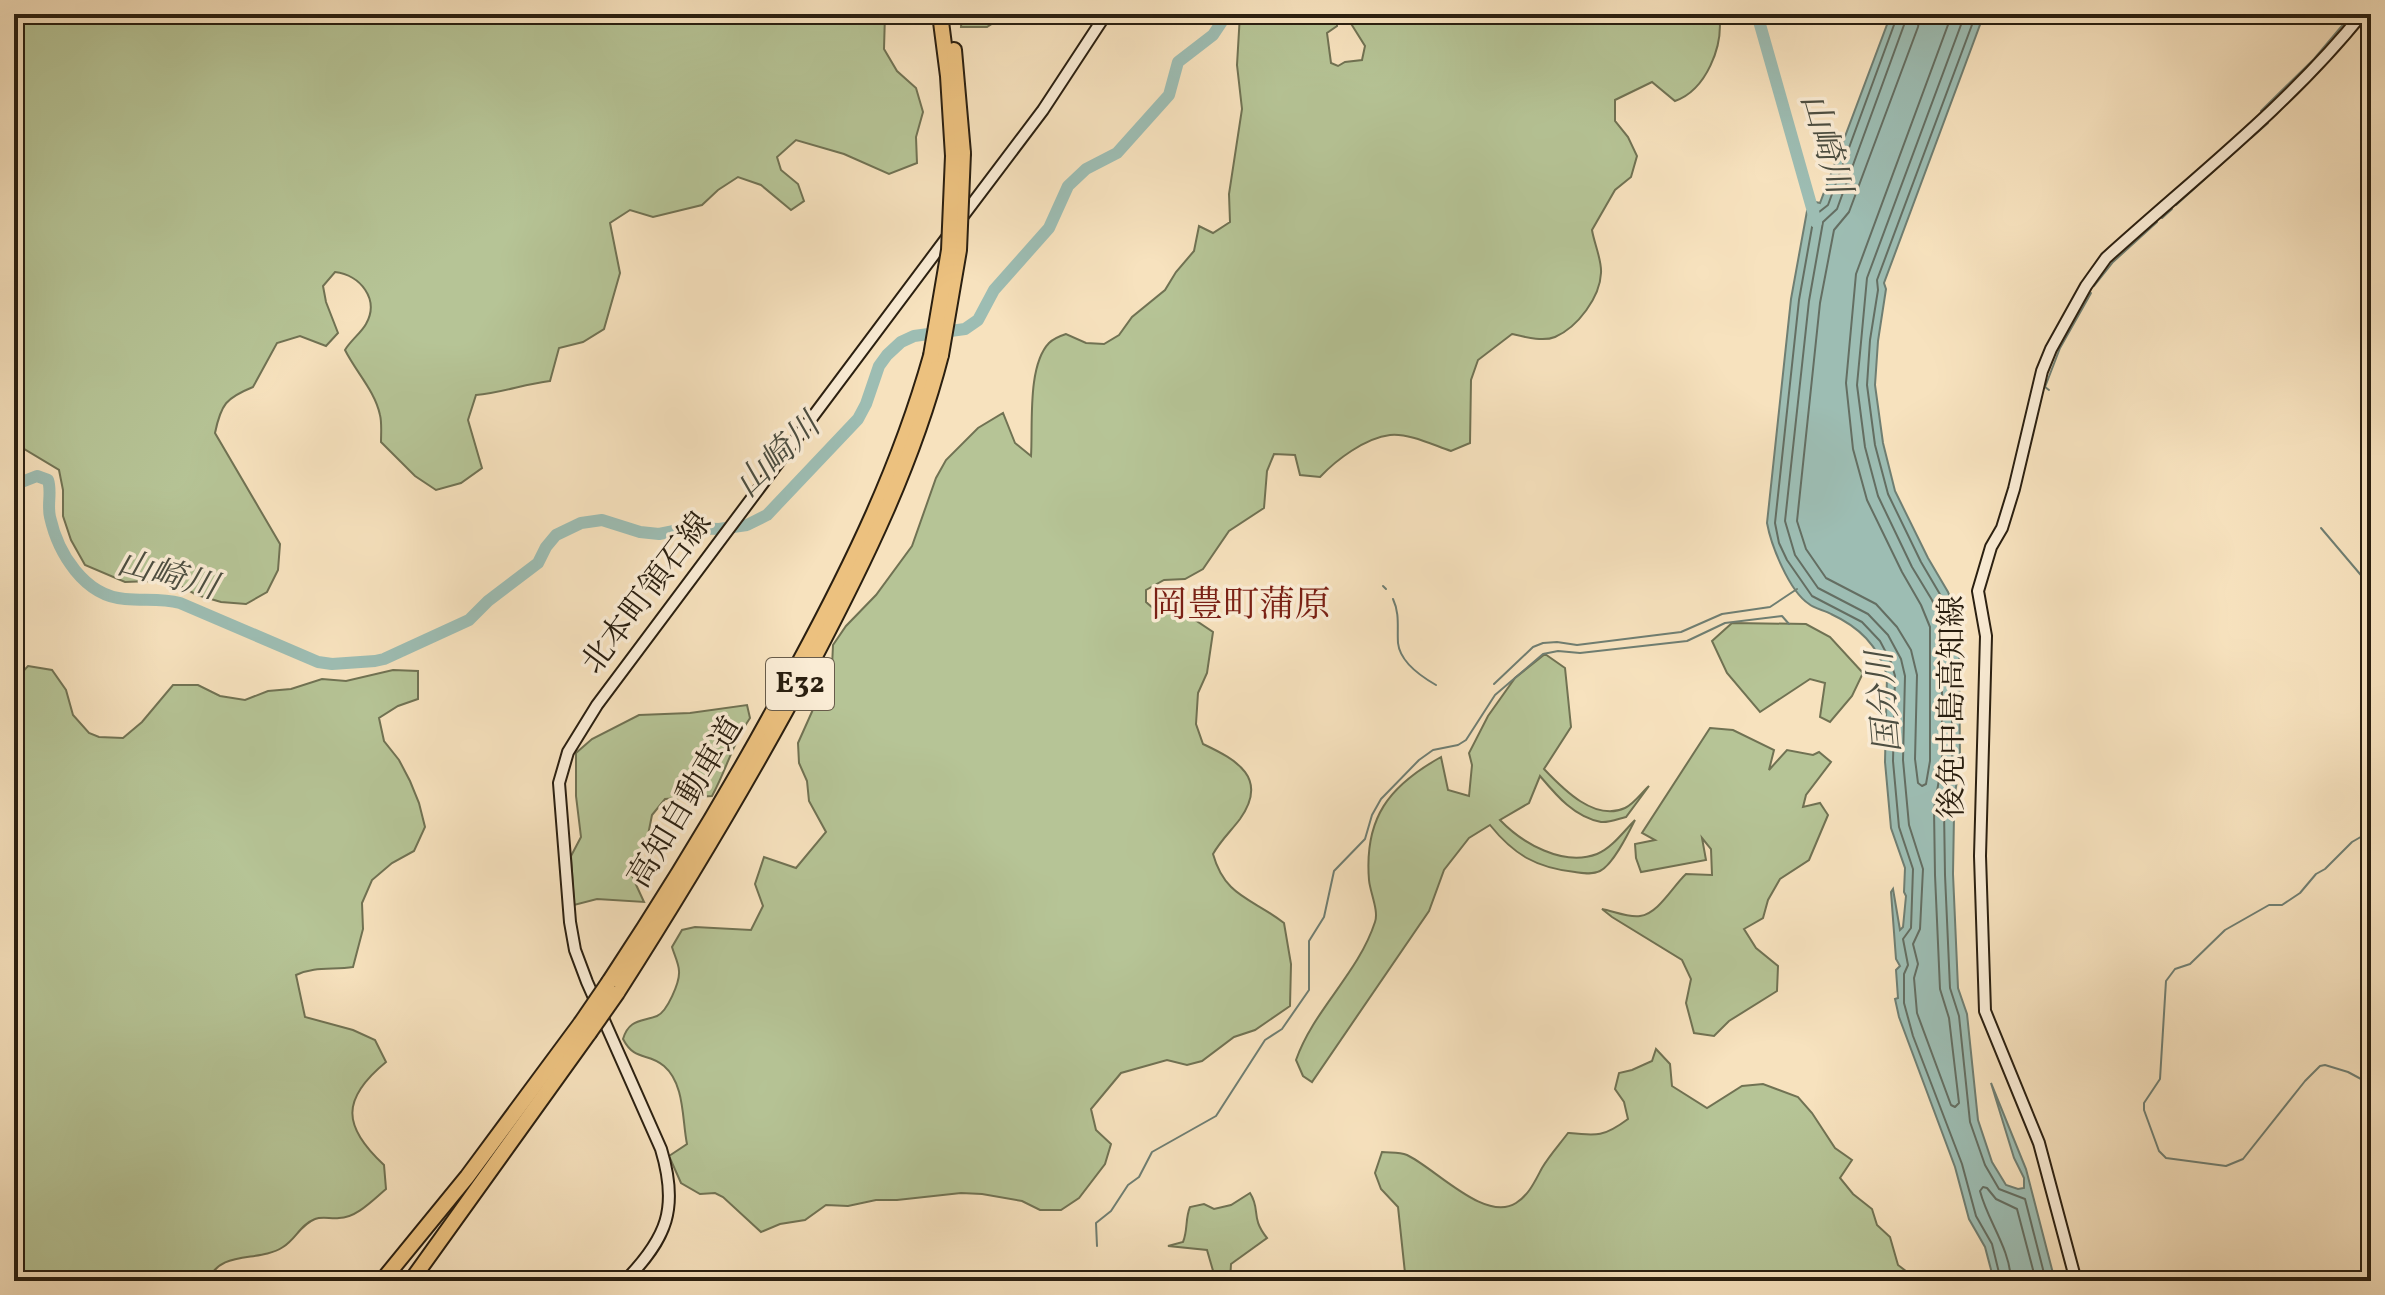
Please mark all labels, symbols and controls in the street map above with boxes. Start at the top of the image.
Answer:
water label: 山崎川 [1787,88,1862,203]
water label: 山崎川 [726,402,835,509]
street label: 北本町領石線 [573,504,723,684]
water label: 山崎川 [112,541,226,614]
district label: 岡豊町蒲原 [1151,582,1331,632]
street label: 後免中島高知線 [1932,595,1976,819]
water label: 国分川 [1858,645,1914,755]
road number: E32 [766,658,834,710]
street label: 高知自動車道 [619,709,755,897]

